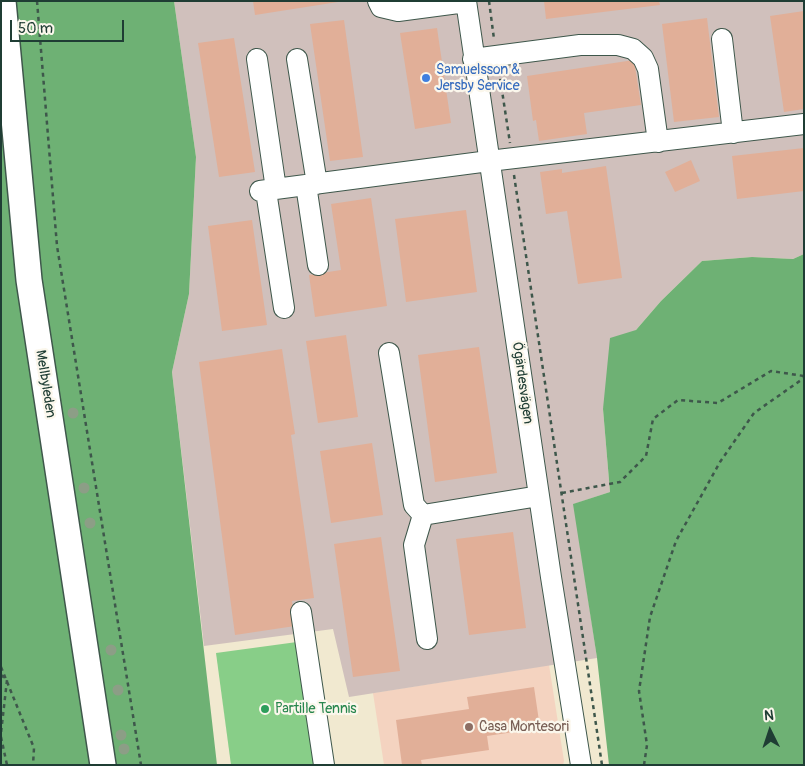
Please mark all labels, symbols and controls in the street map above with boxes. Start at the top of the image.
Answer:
scale bar [12,10,126,42]
text: 50 m [18,19,53,38]
place label: Samuelsson & Jersby Service [436,62,520,94]
marker: Samuelsson & Jersby Service [420,72,432,84]
street label: Ögärdesvägen [508,341,536,425]
street label: Mellbyleden [31,349,59,419]
place label: Partille Tennis [275,701,357,717]
marker: Partille Tennis [259,703,271,715]
north arrow [745,706,795,756]
text: N [764,707,774,724]
place label: Casa Montesori [479,719,569,735]
marker: Casa Montesori [463,721,475,733]

